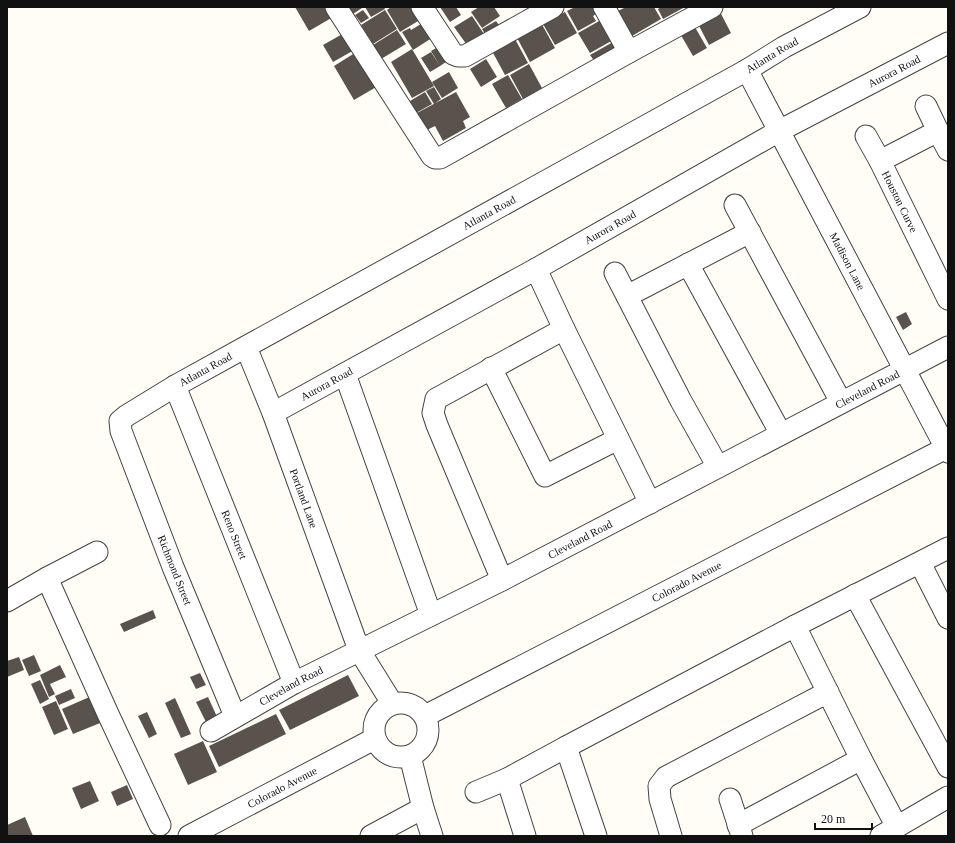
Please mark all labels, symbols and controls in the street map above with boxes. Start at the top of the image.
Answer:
street label: Atlanta Road [744,35,800,75]
street label: Aurora Road [866,52,923,90]
street label: Houston Curve [880,169,920,234]
street label: Atlanta Road [461,193,518,232]
street label: Aurora Road [582,207,638,246]
street label: Madison Lane [828,230,868,292]
street label: Atlanta Road [177,350,234,389]
street label: Aurora Road [299,364,355,403]
street label: Cleveland Road [833,367,902,411]
street label: Portland Lane [288,467,320,530]
street label: Reno Street [219,508,250,561]
street label: Cleveland Road [546,517,615,561]
street label: Richmond Street [156,533,194,607]
street label: Colorado Avenue [650,559,723,604]
street label: Cleveland Road [257,663,325,708]
street label: Colorado Avenue [245,764,319,810]
scale bar [815,805,872,831]
text: 20 m [821,812,846,826]

